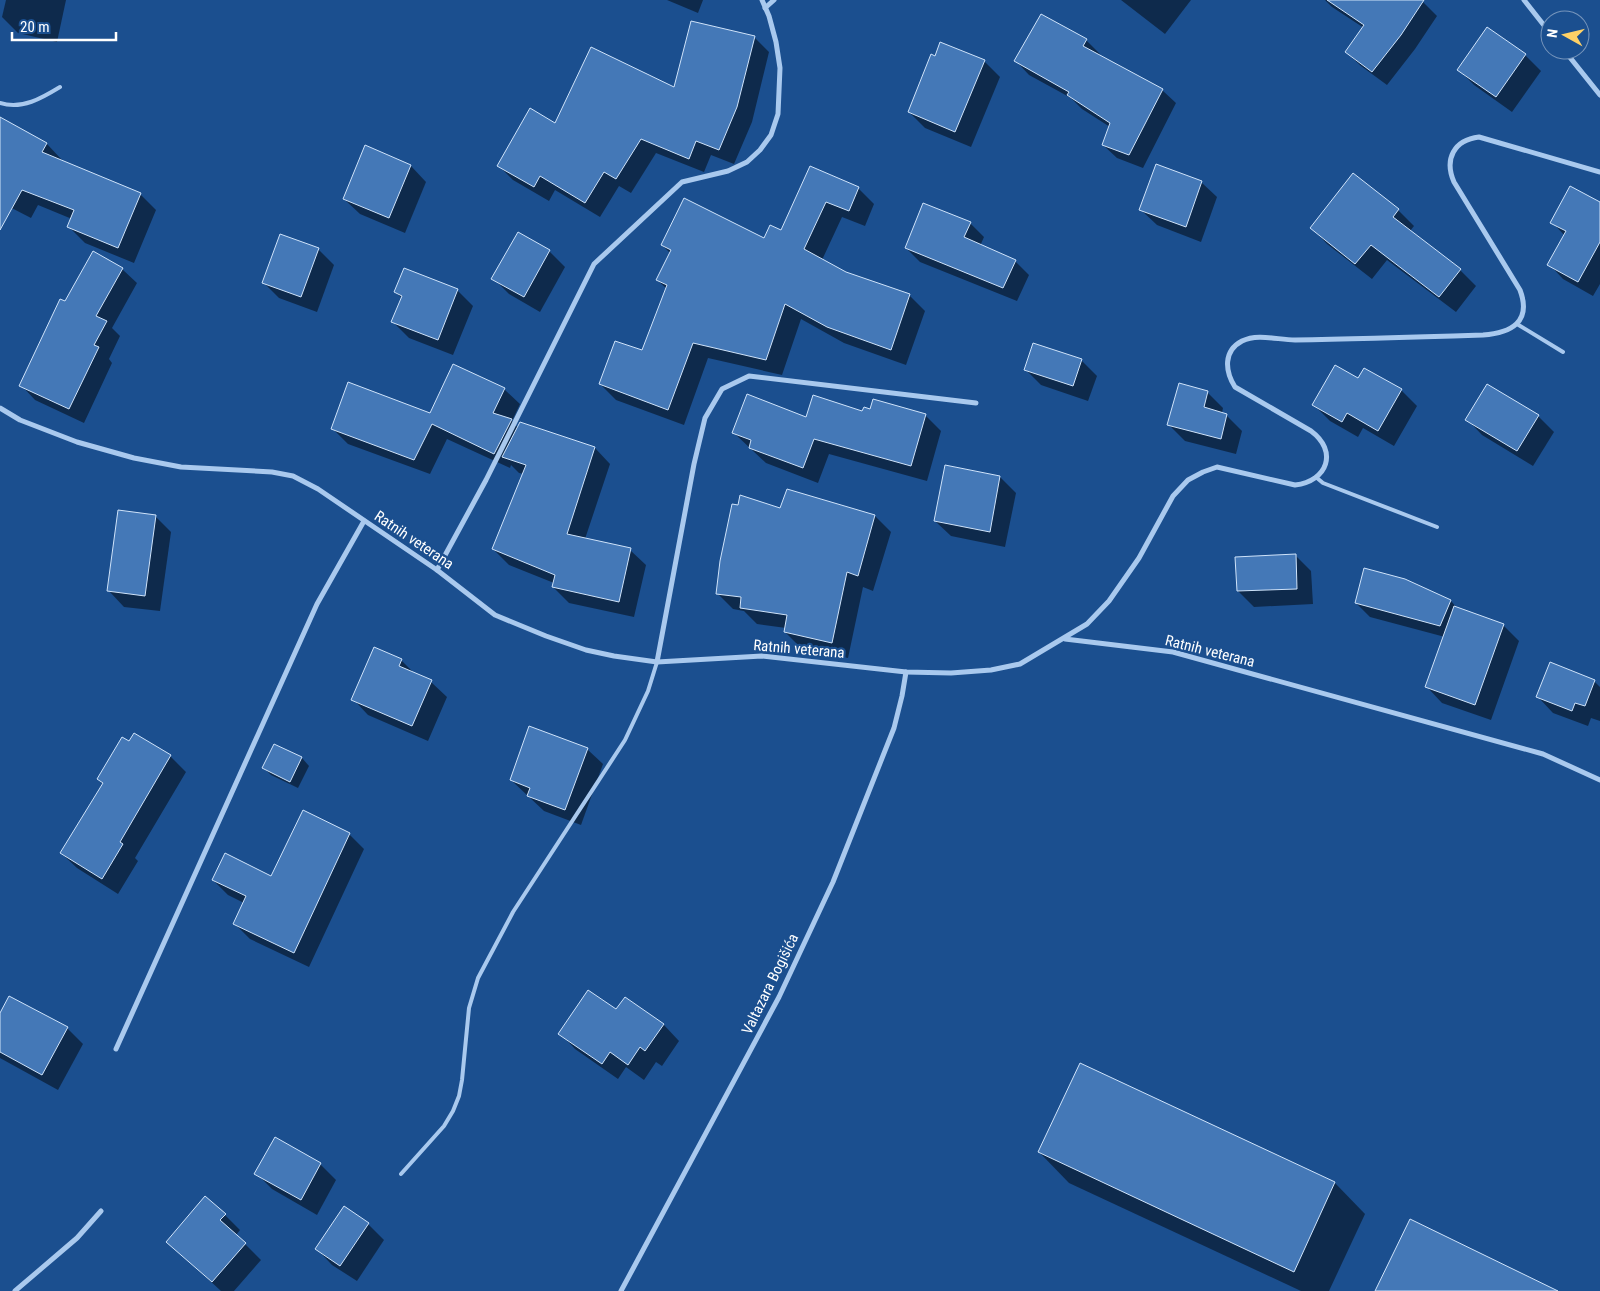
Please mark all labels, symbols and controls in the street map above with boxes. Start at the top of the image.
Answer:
scale bar [12,10,116,42]
north arrow [1540,10,1590,60]
text: 20 m [20,18,50,36]
text: N [1544,28,1561,39]
street label: Ratnih veterana [371,507,457,573]
street label: Ratnih veterana [1163,631,1257,671]
street label: Ratnih veterana [753,636,845,662]
street label: Valtazara Bogišića [738,931,802,1037]

